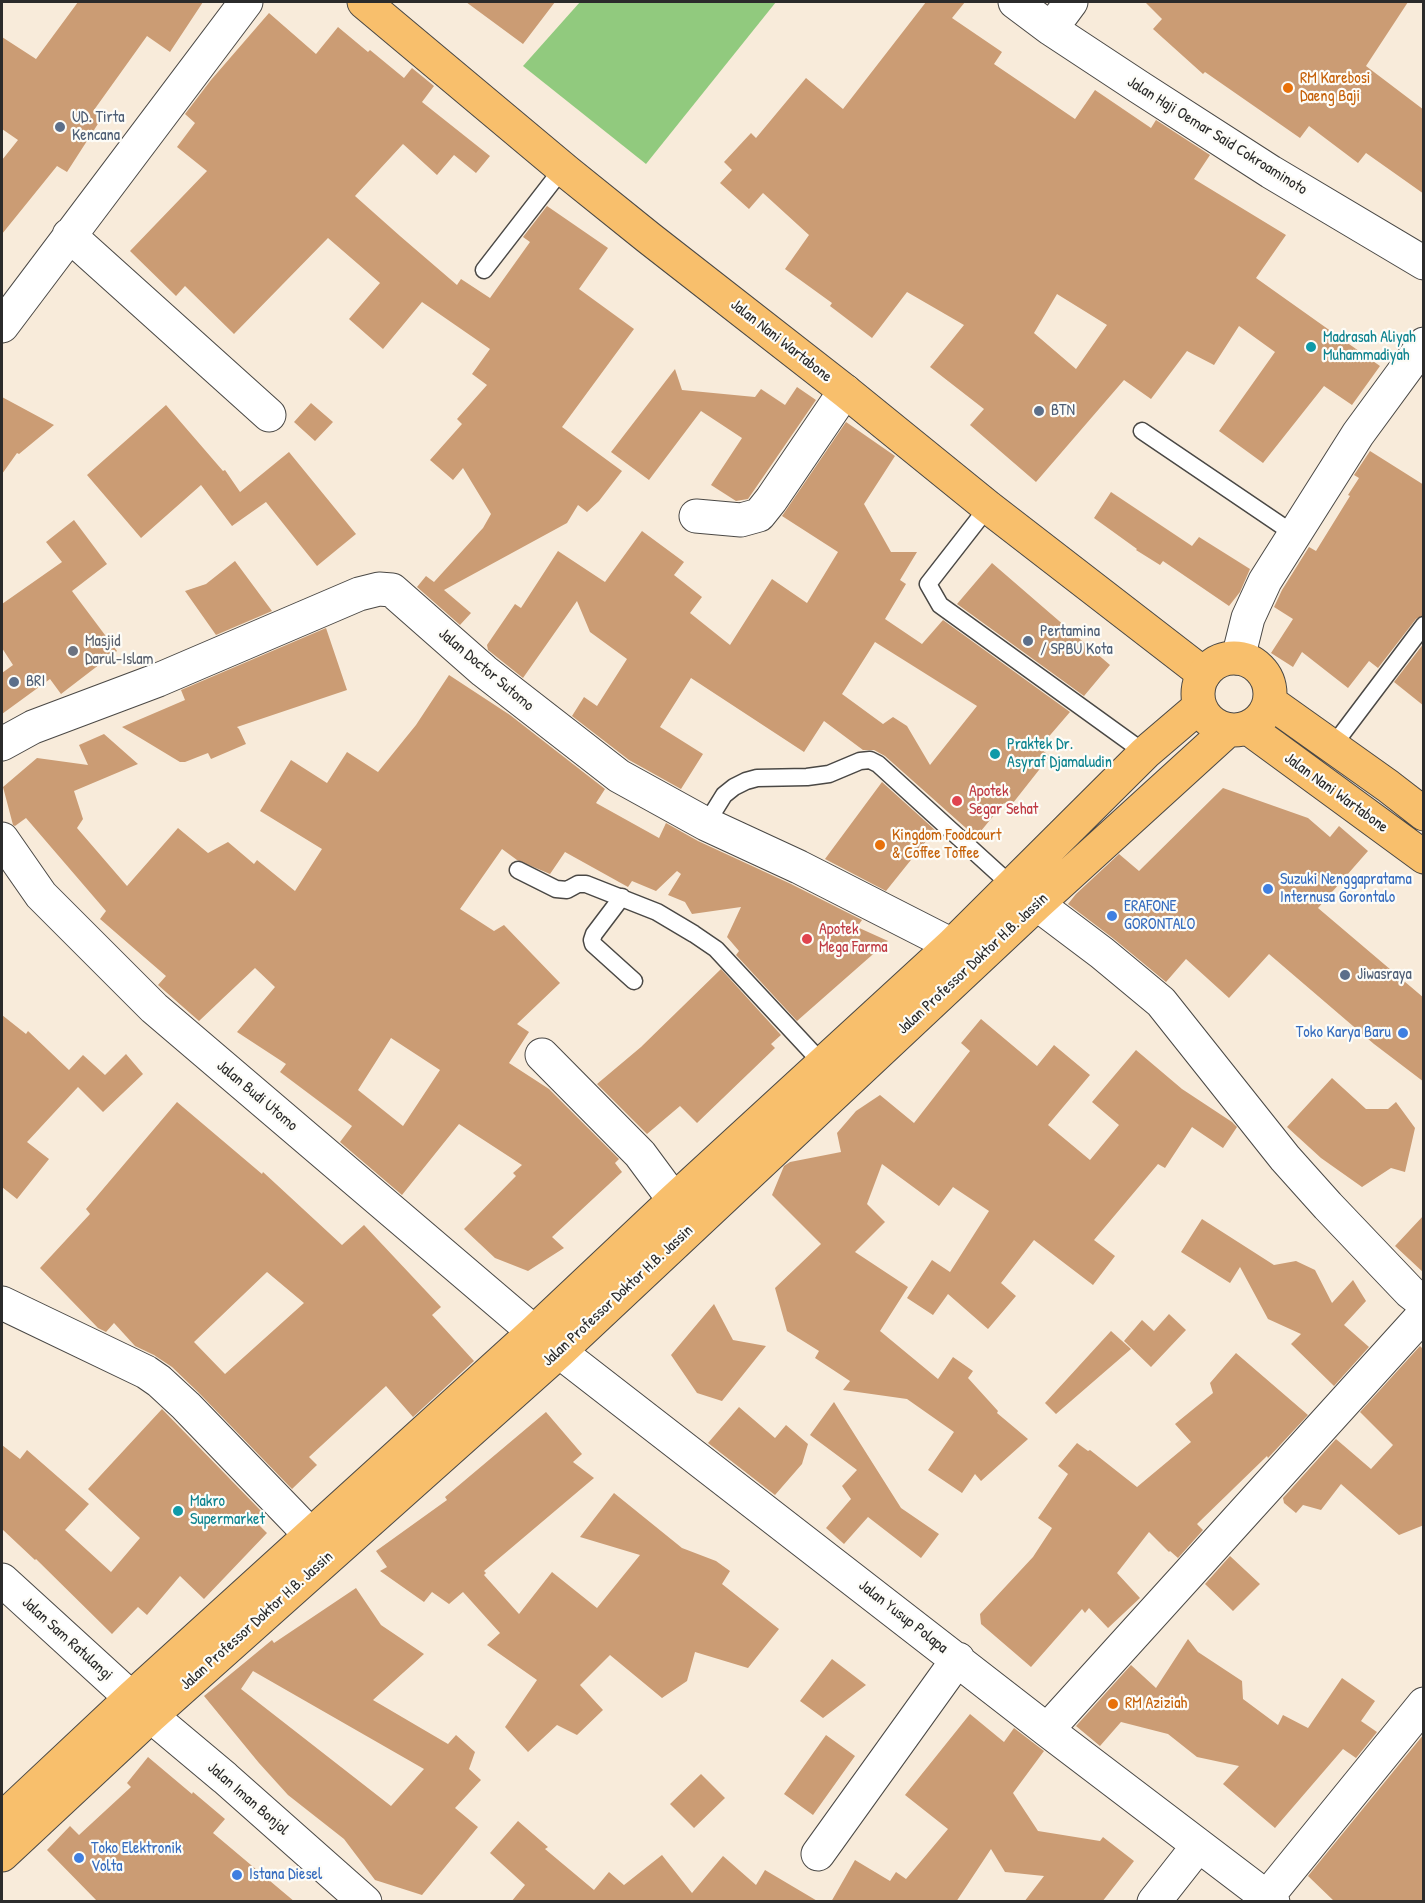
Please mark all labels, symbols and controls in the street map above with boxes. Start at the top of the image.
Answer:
place label: RM Karebosi Daeng Baji [1300,69,1370,107]
street label: Jalan Haji Oemar Said Cokroaminoto [1123,73,1311,199]
marker: RM Karebosi Daeng Baji [1281,81,1295,95]
place label: UD. Tirta Kencana [72,108,125,146]
marker: UD. Tirta Kencana [53,120,67,134]
street label: Jalan Nani Wartabone [726,295,836,387]
place label: Madrasah Aliyah Muhammadiyah [1323,328,1416,366]
marker: Madrasah Aliyah Muhammadiyah [1304,340,1318,354]
place label: BTN [1051,401,1075,421]
marker: BTN [1032,404,1046,418]
place label: Pertamina / SPBU Kota [1040,622,1113,660]
street label: Jalan Doctor Sutomo [434,624,538,716]
place label: Masjid Darul-Islam [85,632,153,670]
marker: Pertamina / SPBU Kota [1021,634,1035,648]
marker: Masjid Darul-Islam [66,644,80,658]
place label: BRI [26,672,45,692]
marker: BRI [7,675,21,689]
place label: Praktek Dr. Asyraf Djamaludin [1007,735,1112,773]
marker: Praktek Dr. Asyraf Djamaludin [988,747,1002,761]
street label: Jalan Nani Wartabone [1280,749,1392,837]
place label: Apotek Segar Sehat [969,782,1038,820]
marker: Apotek Segar Sehat [950,794,964,808]
place label: Kingdom Foodcourt & Coffee Toffee [892,826,1001,864]
marker: Kingdom Foodcourt & Coffee Toffee [873,838,887,852]
place label: Suzuki Nenggapratama Internusa Gorontalo [1280,870,1412,908]
marker: Suzuki Nenggapratama Internusa Gorontalo [1261,882,1275,896]
street label: Jalan Professor Doktor H.B. Jassin [894,889,1052,1039]
place label: ERAFONE GORONTALO [1124,897,1195,935]
marker: ERAFONE GORONTALO [1105,909,1119,923]
place label: Apotek Mega Farma [819,920,888,958]
marker: Apotek Mega Farma [800,932,814,946]
place label: Jiwasraya [1357,965,1412,985]
marker: Jiwasraya [1338,968,1352,982]
place label: Toko Karya Baru [1296,1023,1391,1043]
marker: Toko Karya Baru [1396,1026,1410,1040]
street label: Jalan Budi Utomo [213,1057,301,1135]
street label: Jalan Professor Doktor H.B. Jassin [539,1221,697,1371]
place label: Makro Supermarket [190,1492,265,1530]
marker: Makro Supermarket [171,1504,185,1518]
street label: Jalan Professor Doktor H.B. Jassin [177,1547,337,1695]
street label: Jalan Yusup Polapa [855,1576,951,1658]
street label: Jalan Sam Ratulangi [18,1593,116,1685]
place label: RM Aziziah [1125,1694,1187,1714]
marker: RM Aziziah [1106,1697,1120,1711]
street label: Jalan Iman Bonjol [203,1758,293,1840]
place label: Toko Elektronik Volta [91,1839,182,1877]
marker: Toko Elektronik Volta [72,1851,86,1865]
place label: Istana Diesel [249,1865,322,1885]
marker: Istana Diesel [230,1868,244,1882]

